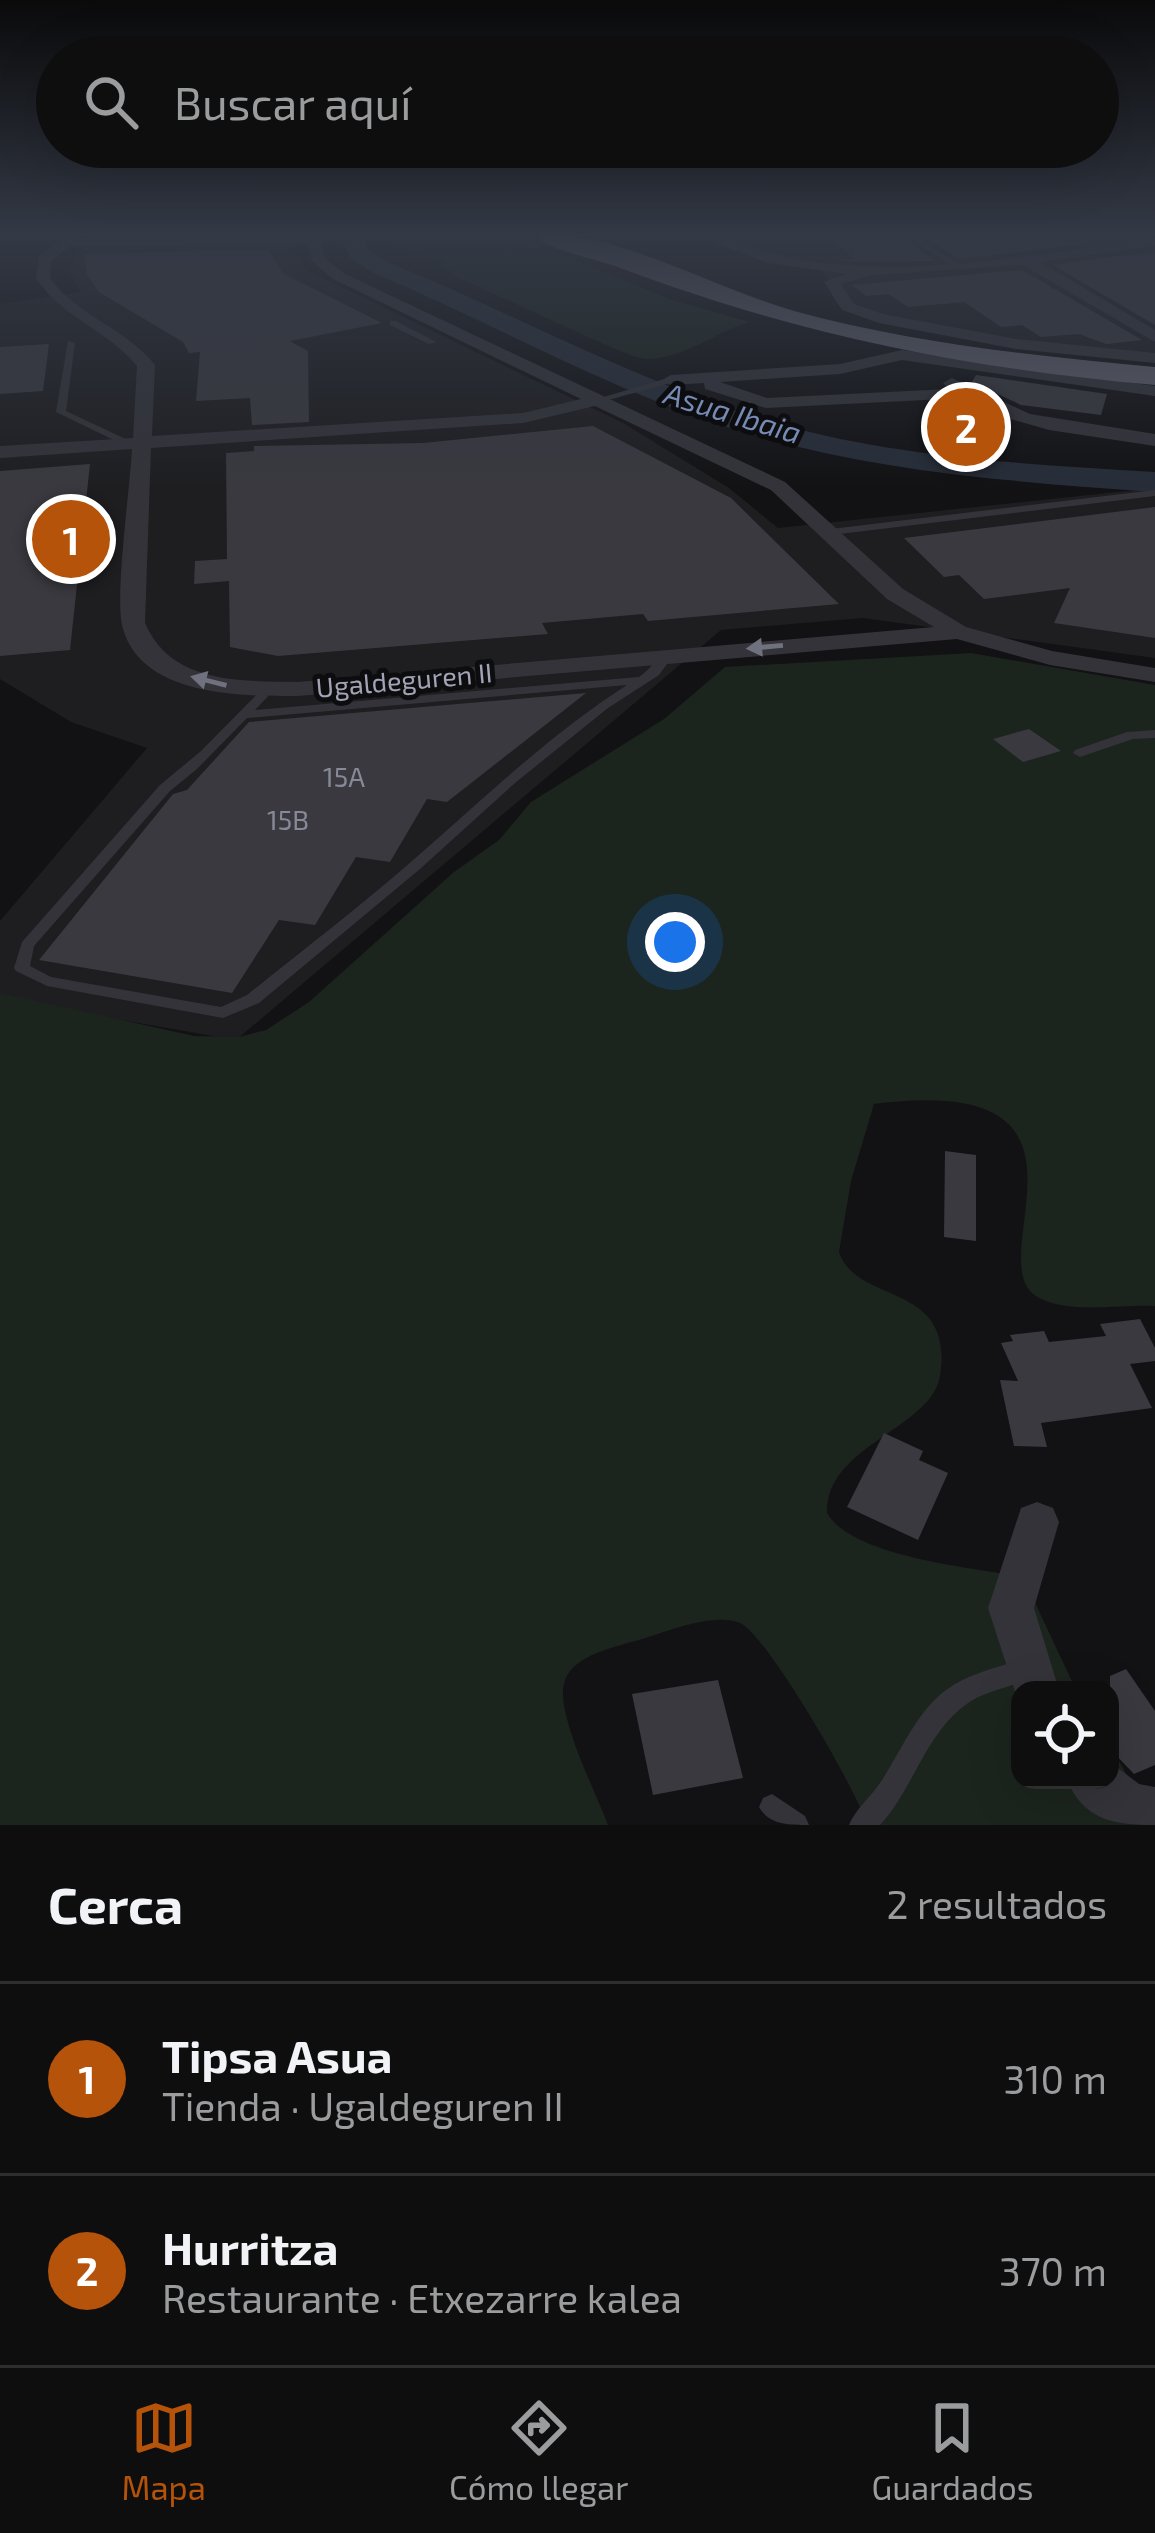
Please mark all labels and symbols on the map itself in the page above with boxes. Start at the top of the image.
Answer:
water label: Asua Ibaia [659,374,806,450]
pin: 2 [927,382,1005,472]
pin: 1 [32,494,110,584]
one-way arrow [745,638,783,657]
street label: Ugaldeguren II [315,655,494,704]
one-way arrow [190,671,227,690]
house number: 15A [323,760,365,792]
house number: 15B [267,803,309,835]
your location [645,912,705,972]

